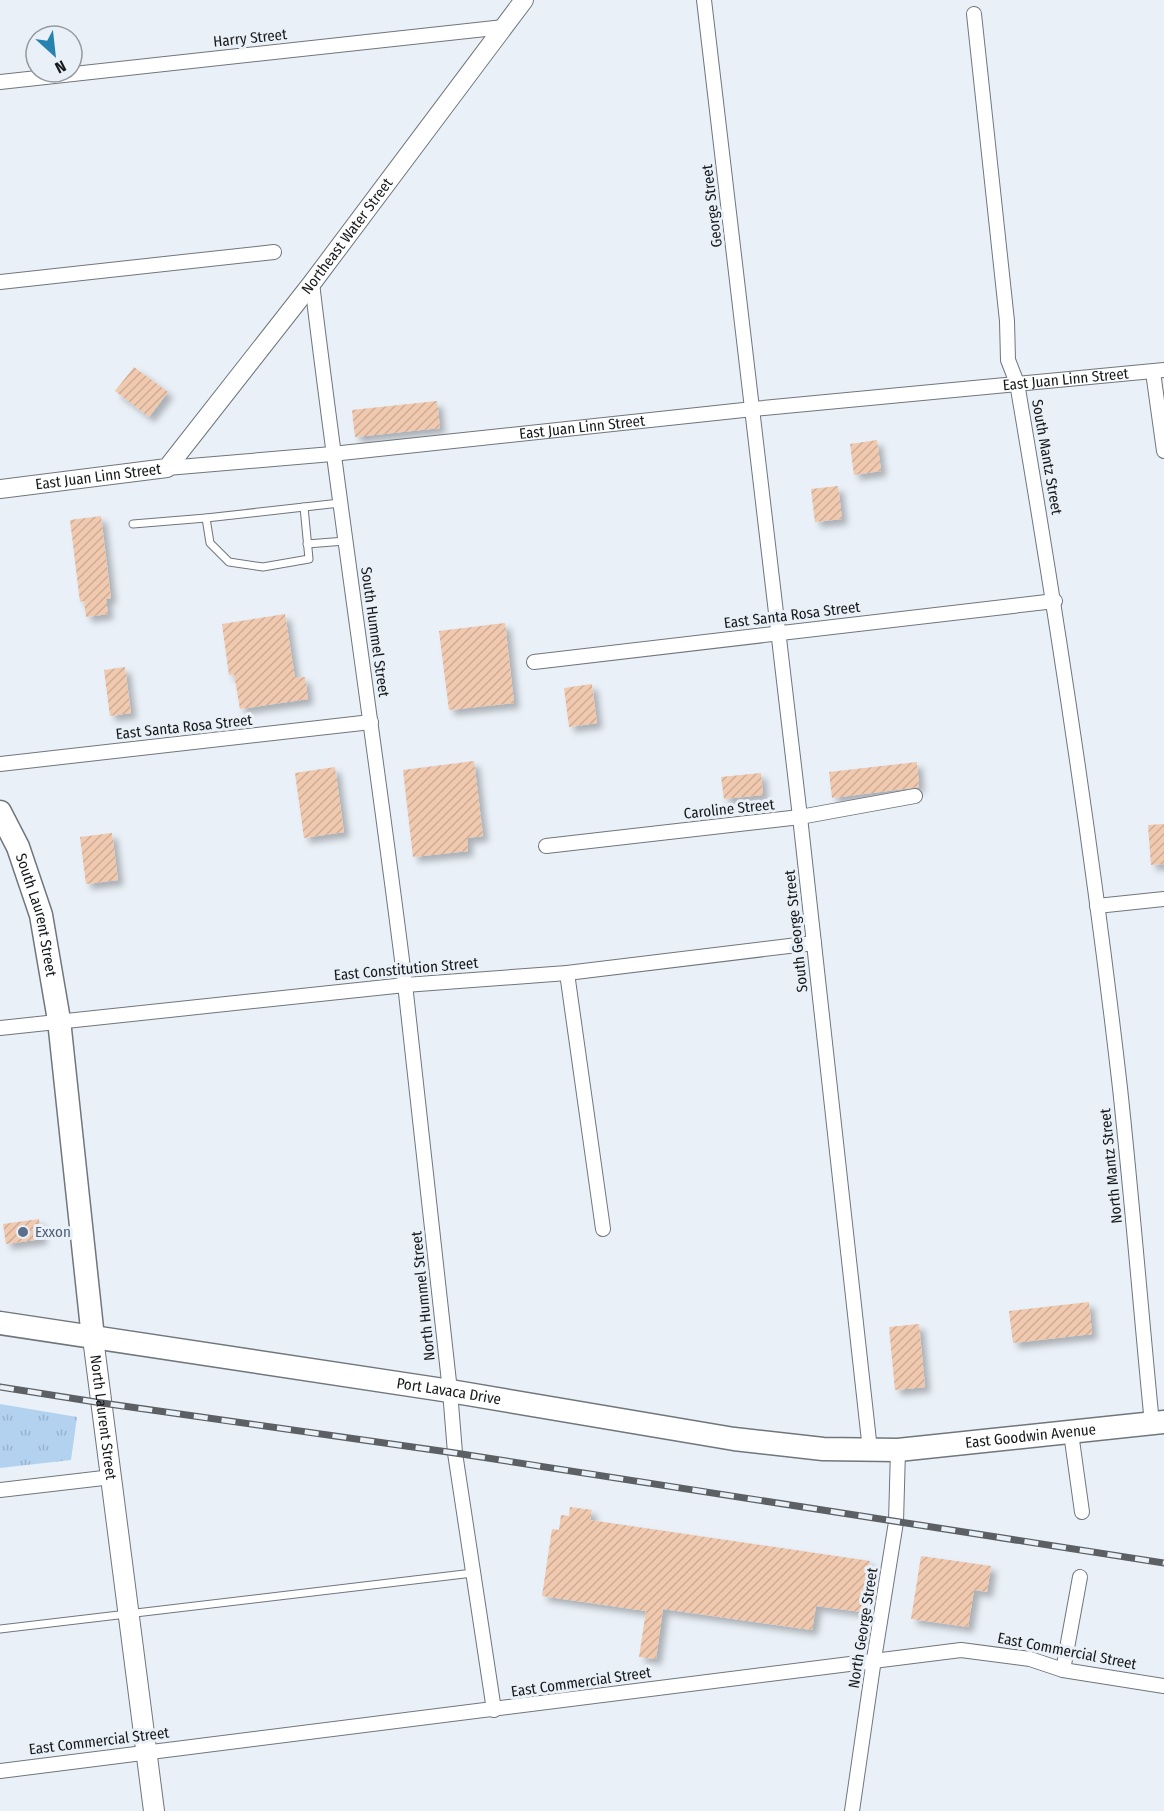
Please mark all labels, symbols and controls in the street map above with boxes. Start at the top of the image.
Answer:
north arrow [24,24,84,84]
street label: Harry Street [212,25,288,51]
text: N [52,56,69,78]
street label: George Street [698,163,726,249]
street label: Northeast Water Street [298,174,397,298]
street label: East Juan Linn Street [1002,364,1129,394]
street label: South Mantz Street [1028,398,1066,516]
street label: East Juan Linn Street [518,412,646,443]
street label: East Juan Linn Street [34,460,162,493]
street label: South Hummel Street [357,566,393,698]
street label: East Santa Rosa Street [723,598,861,632]
street label: East Santa Rosa Street [115,711,253,743]
street label: Caroline Street [683,795,775,823]
street label: South Laurent Street [12,851,60,978]
street label: South George Street [781,869,811,993]
street label: East Constitution Street [333,954,479,984]
street label: North Mantz Street [1096,1107,1126,1224]
place label: Exxon [35,1223,71,1241]
marker: Exxon [16,1225,30,1239]
street label: North Hummel Street [407,1230,439,1362]
street label: North Laurent Street [86,1354,120,1481]
street label: Port Lavaca Drive [395,1374,502,1408]
street label: East Goodwin Avenue [964,1420,1097,1452]
street label: North George Street [845,1566,881,1690]
street label: East Commercial Street [996,1629,1138,1673]
street label: East Commercial Street [510,1663,652,1701]
street label: East Commercial Street [28,1723,170,1759]

